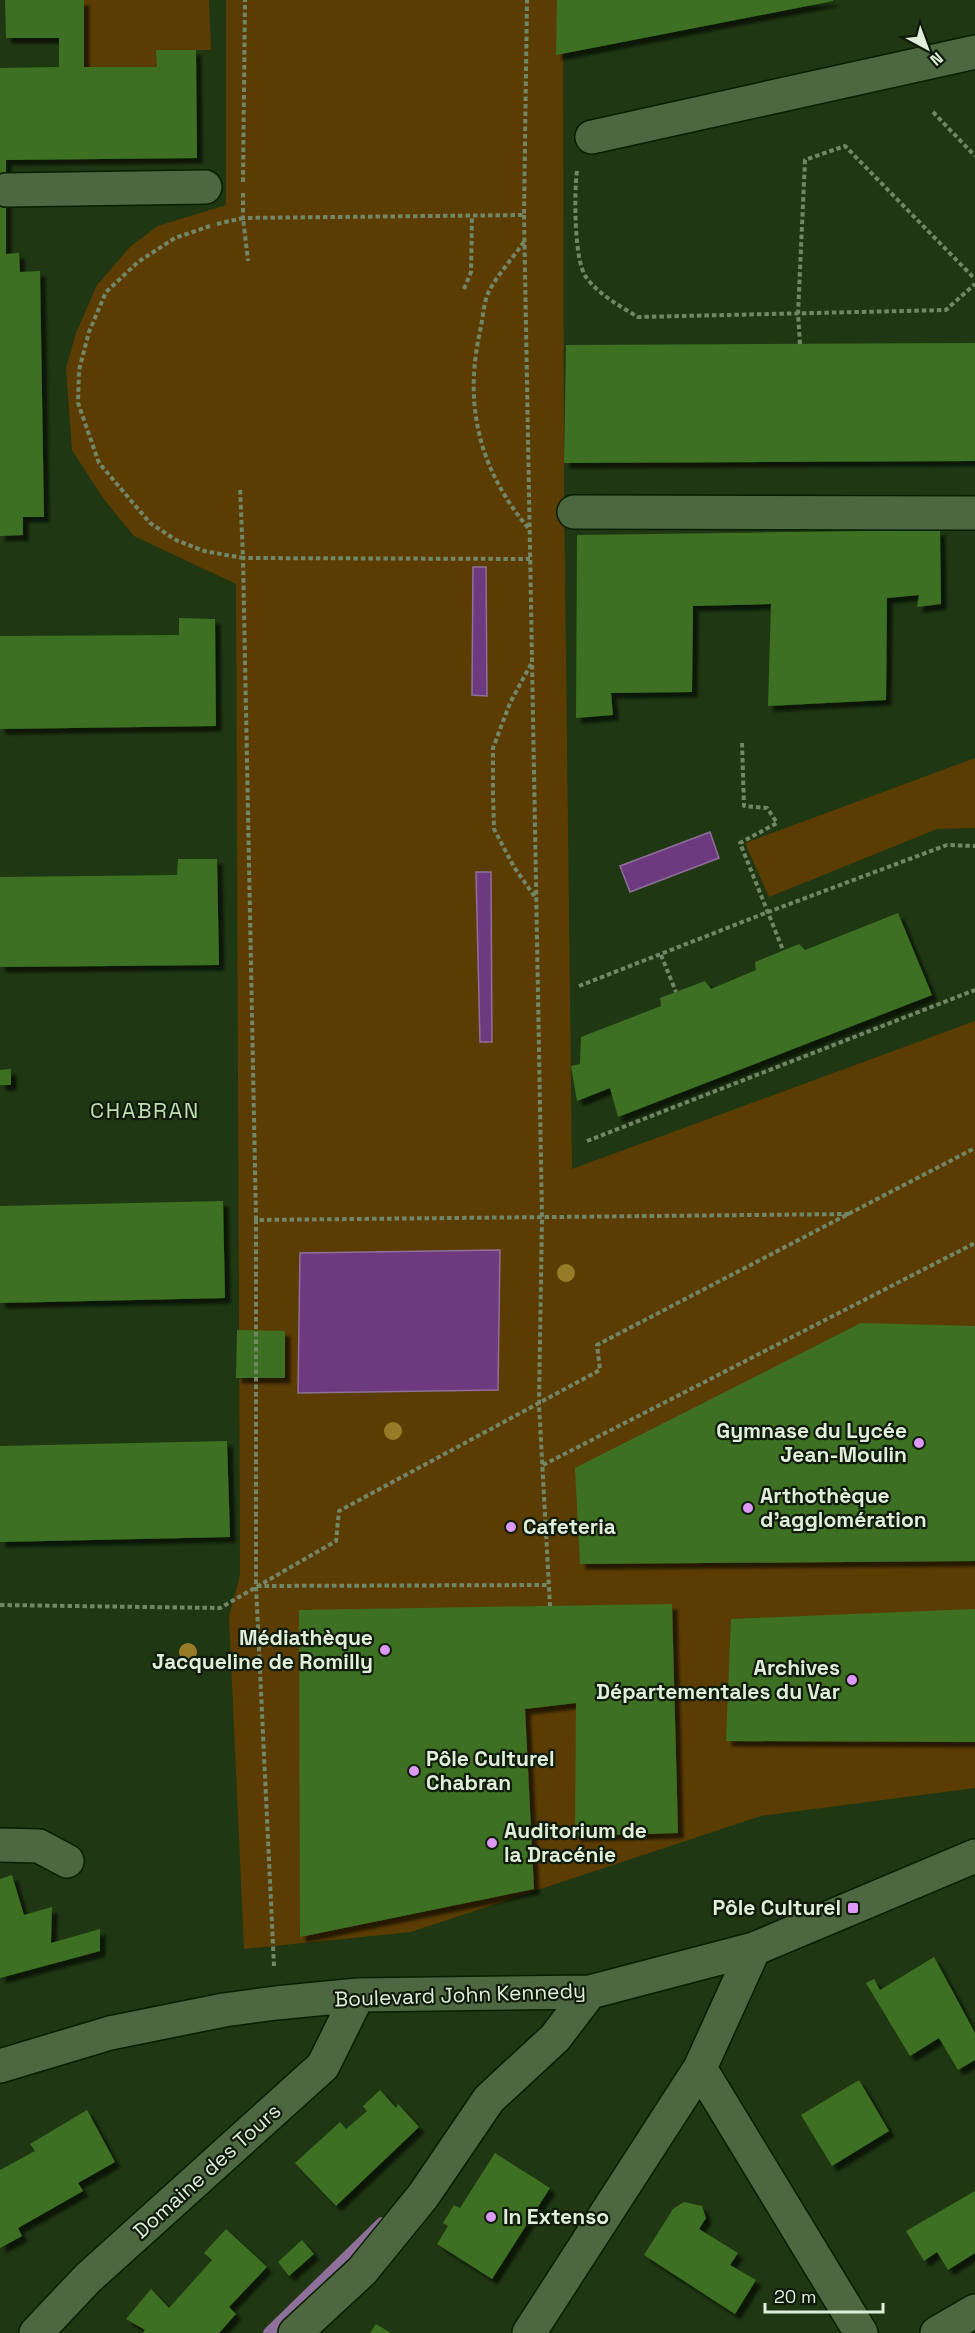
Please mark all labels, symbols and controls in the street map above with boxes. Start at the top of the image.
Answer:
north arrow [897,18,957,78]
text: N [926,47,947,70]
district label: CHABRAN [90,1096,200,1124]
place label: Gymnase du Lycée Jean-Moulin [716,1417,907,1468]
marker: Gymnase du Lycée Jean-Moulin [912,1436,926,1450]
place label: Arthothèque d'agglomération [760,1482,927,1533]
marker: Arthothèque d'agglomération [741,1501,755,1515]
place label: Cafeteria [523,1513,616,1540]
marker: Cafeteria [504,1520,518,1534]
place label: Médiathèque Jacqueline de Romilly [152,1624,373,1675]
marker: Médiathèque Jacqueline de Romilly [378,1643,392,1657]
place label: Archives Départementales du Var [596,1654,840,1705]
marker: Archives Départementales du Var [845,1673,859,1687]
place label: Pôle Culturel Chabran [426,1745,555,1796]
marker: Pôle Culturel Chabran [407,1764,421,1778]
place label: Auditorium de la Dracénie [504,1817,647,1868]
marker: Auditorium de la Dracénie [485,1836,499,1850]
place label: Pôle Culturel [712,1894,841,1921]
marker: Pôle Culturel [846,1901,860,1915]
street label: Boulevard John Kennedy [334,1977,586,2012]
street label: Domaine des Tours [127,2097,286,2244]
place label: In Extenso [503,2203,609,2230]
marker: In Extenso [484,2210,498,2224]
scale bar [765,2276,884,2314]
text: 20 m [774,2285,817,2308]

